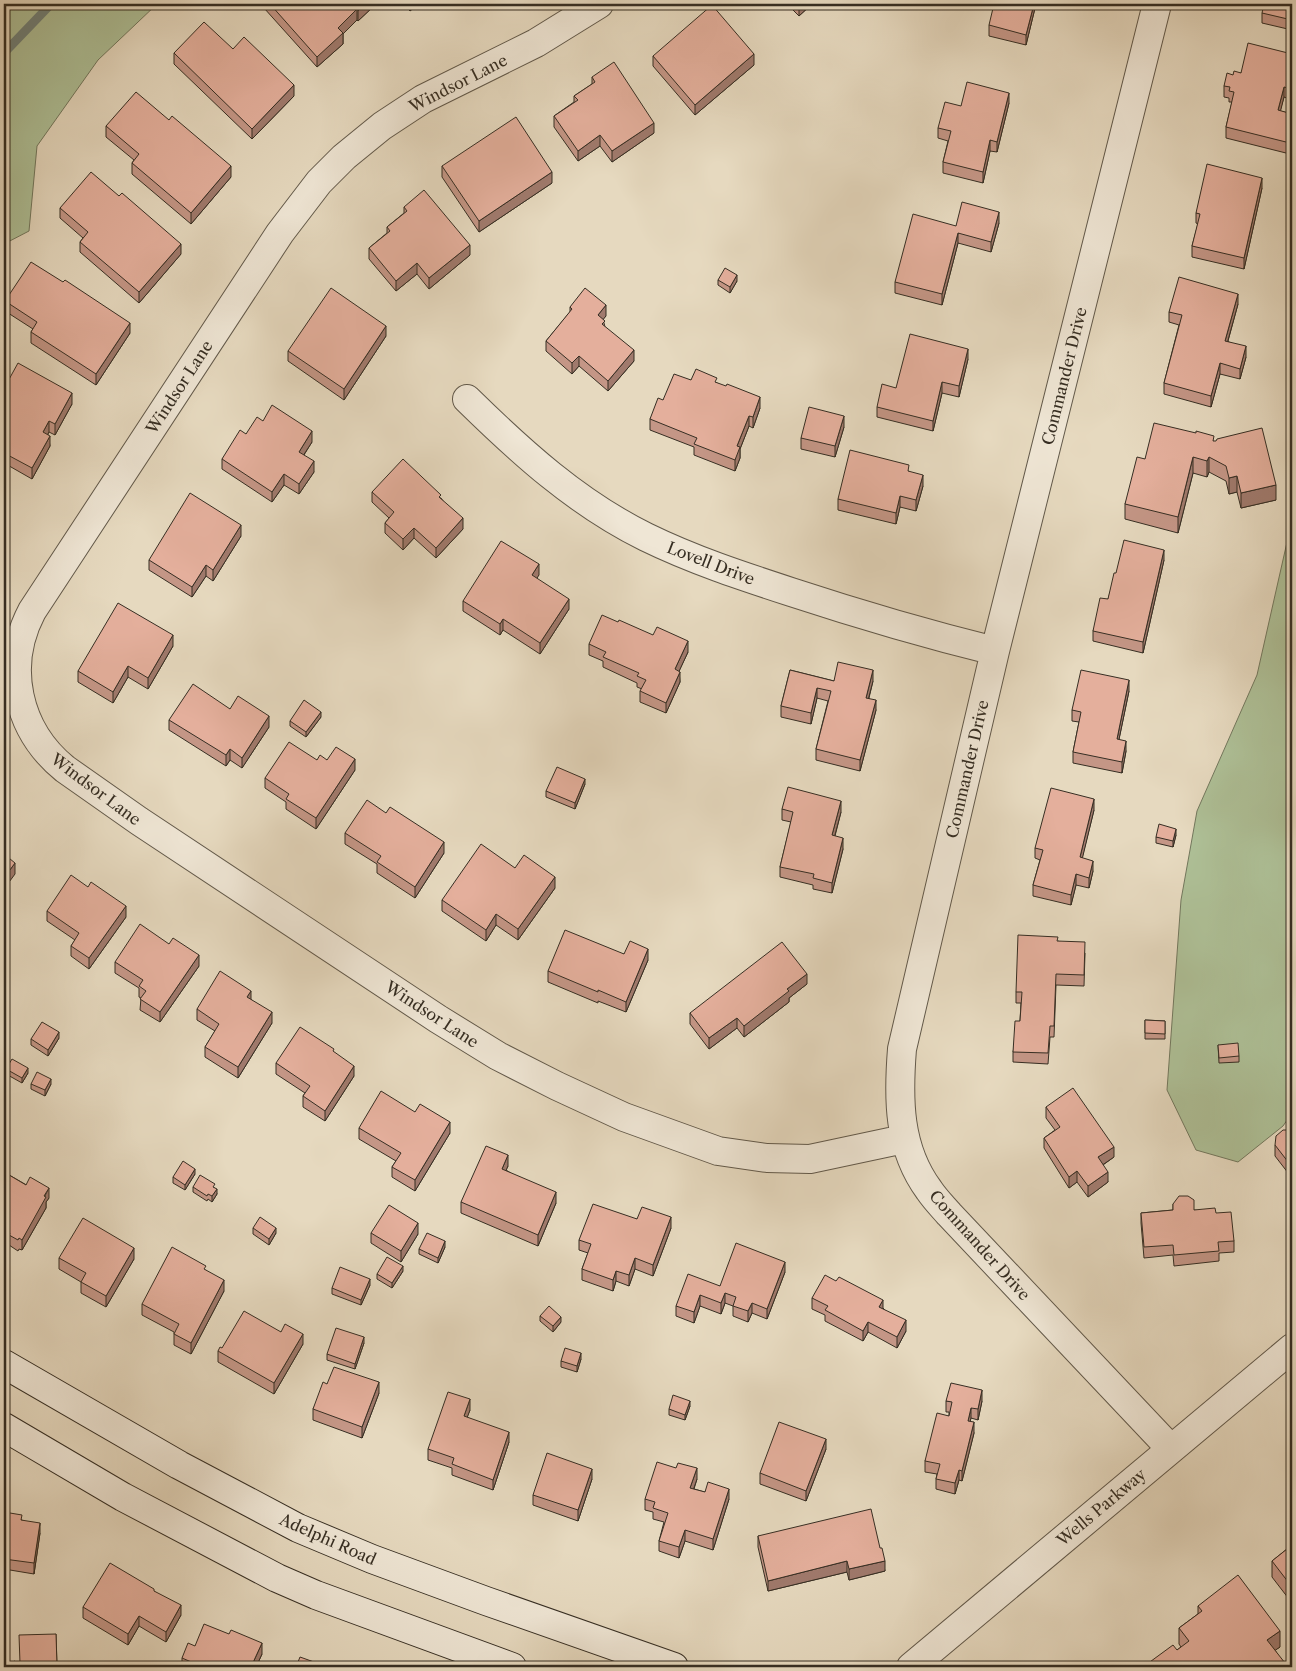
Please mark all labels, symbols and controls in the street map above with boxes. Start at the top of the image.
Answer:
street label: Windsor Lane [405,50,510,117]
street label: Commander Drive [1037,305,1091,447]
street label: Windsor Lane [141,336,217,438]
street label: Lovell Drive [664,537,758,589]
street label: Commander Drive [941,698,993,840]
street label: Windsor Lane [46,748,145,829]
street label: Windsor Lane [381,976,483,1052]
street label: Commander Drive [925,1186,1035,1304]
street label: Wells Parkway [1052,1463,1150,1551]
street label: Adelphi Road [276,1508,380,1569]

